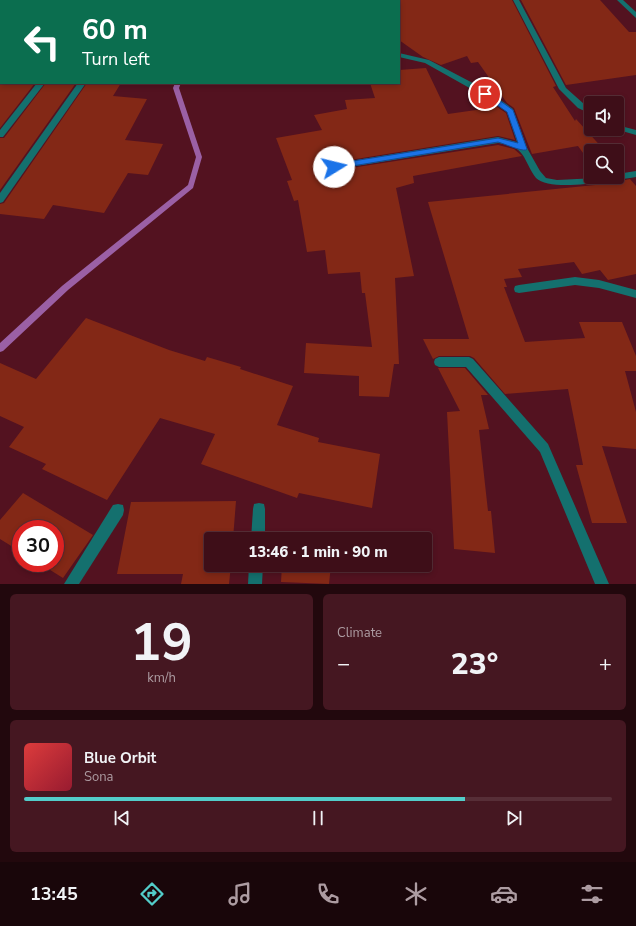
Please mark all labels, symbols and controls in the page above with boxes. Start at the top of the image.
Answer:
text: 60 m [82,11,148,49]
icon: left [16,16,68,68]
text: Turn left [82,47,150,71]
pin [468,77,502,111]
icon: arrive [474,83,496,105]
map controls [584,96,624,184]
button: sound [584,96,624,136]
button: search [584,144,624,184]
position arrow [313,146,355,188]
speed limit sign: 30 [12,520,64,572]
text: 13:46 · 1 min · 90 m [248,542,388,562]
text: 19 [130,607,193,678]
text: Climate [337,624,382,642]
text: 23° [451,644,498,685]
text: − [337,649,350,679]
text: + [599,649,612,679]
text: km/h [147,669,176,687]
text: Blue Orbit [84,748,156,768]
text: Sona [84,768,114,786]
icon: previous [111,807,133,829]
icon: pause [307,807,329,829]
icon: next [503,807,525,829]
icon: directions [138,880,166,908]
icon: music [226,880,254,908]
icon: phone [314,880,342,908]
icon: climate [402,880,430,908]
icon: car [490,880,518,908]
icon: filters [578,880,606,908]
text: 13:45 [30,882,78,906]

